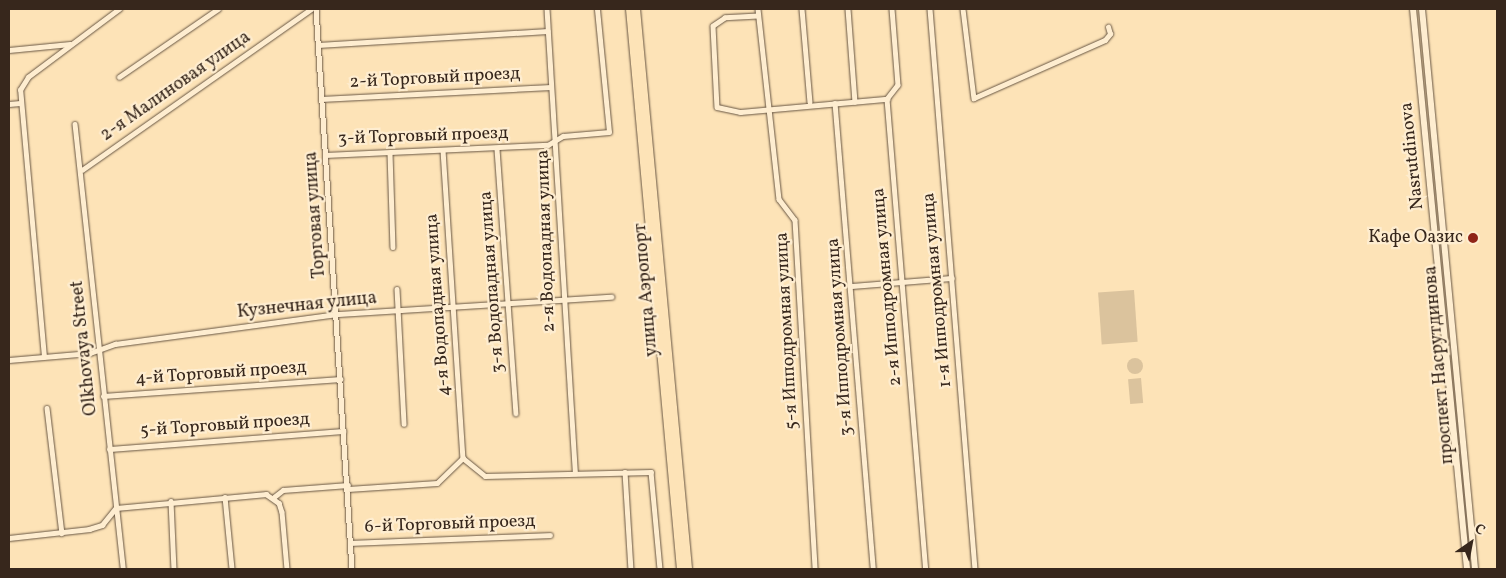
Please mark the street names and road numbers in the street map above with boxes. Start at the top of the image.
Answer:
street label: 2-я Малиновая улица [97,27,255,147]
street label: 2-й Торговый проезд [349,64,521,94]
street label: Nasrutdinova [1397,101,1429,211]
street label: 3-й Торговый проезд [337,123,509,151]
street label: 2-я Водопадная улица [533,149,561,333]
street label: Торговая улица [301,151,331,279]
street label: 2-я Ипподромная улица [869,187,907,387]
street label: 3-я Водопадная улица [476,190,510,374]
street label: 1-я Ипподромная улица [919,191,957,389]
street label: 4-я Водопадная улица [422,213,456,397]
street label: улица Аэропорт [630,222,664,358]
street label: 5-я Ипподромная улица [772,231,804,431]
street label: 3-я Ипподромная улица [823,237,859,437]
street label: проспект Насрутдинова [1421,265,1459,465]
street label: Olkhovaya Street [67,279,103,417]
street label: Кузнечная улица [236,288,378,324]
street label: 4-й Торговый проезд [135,357,307,391]
street label: 5-й Торговый проезд [139,409,311,443]
street label: 6-й Торговый проезд [364,511,536,539]

